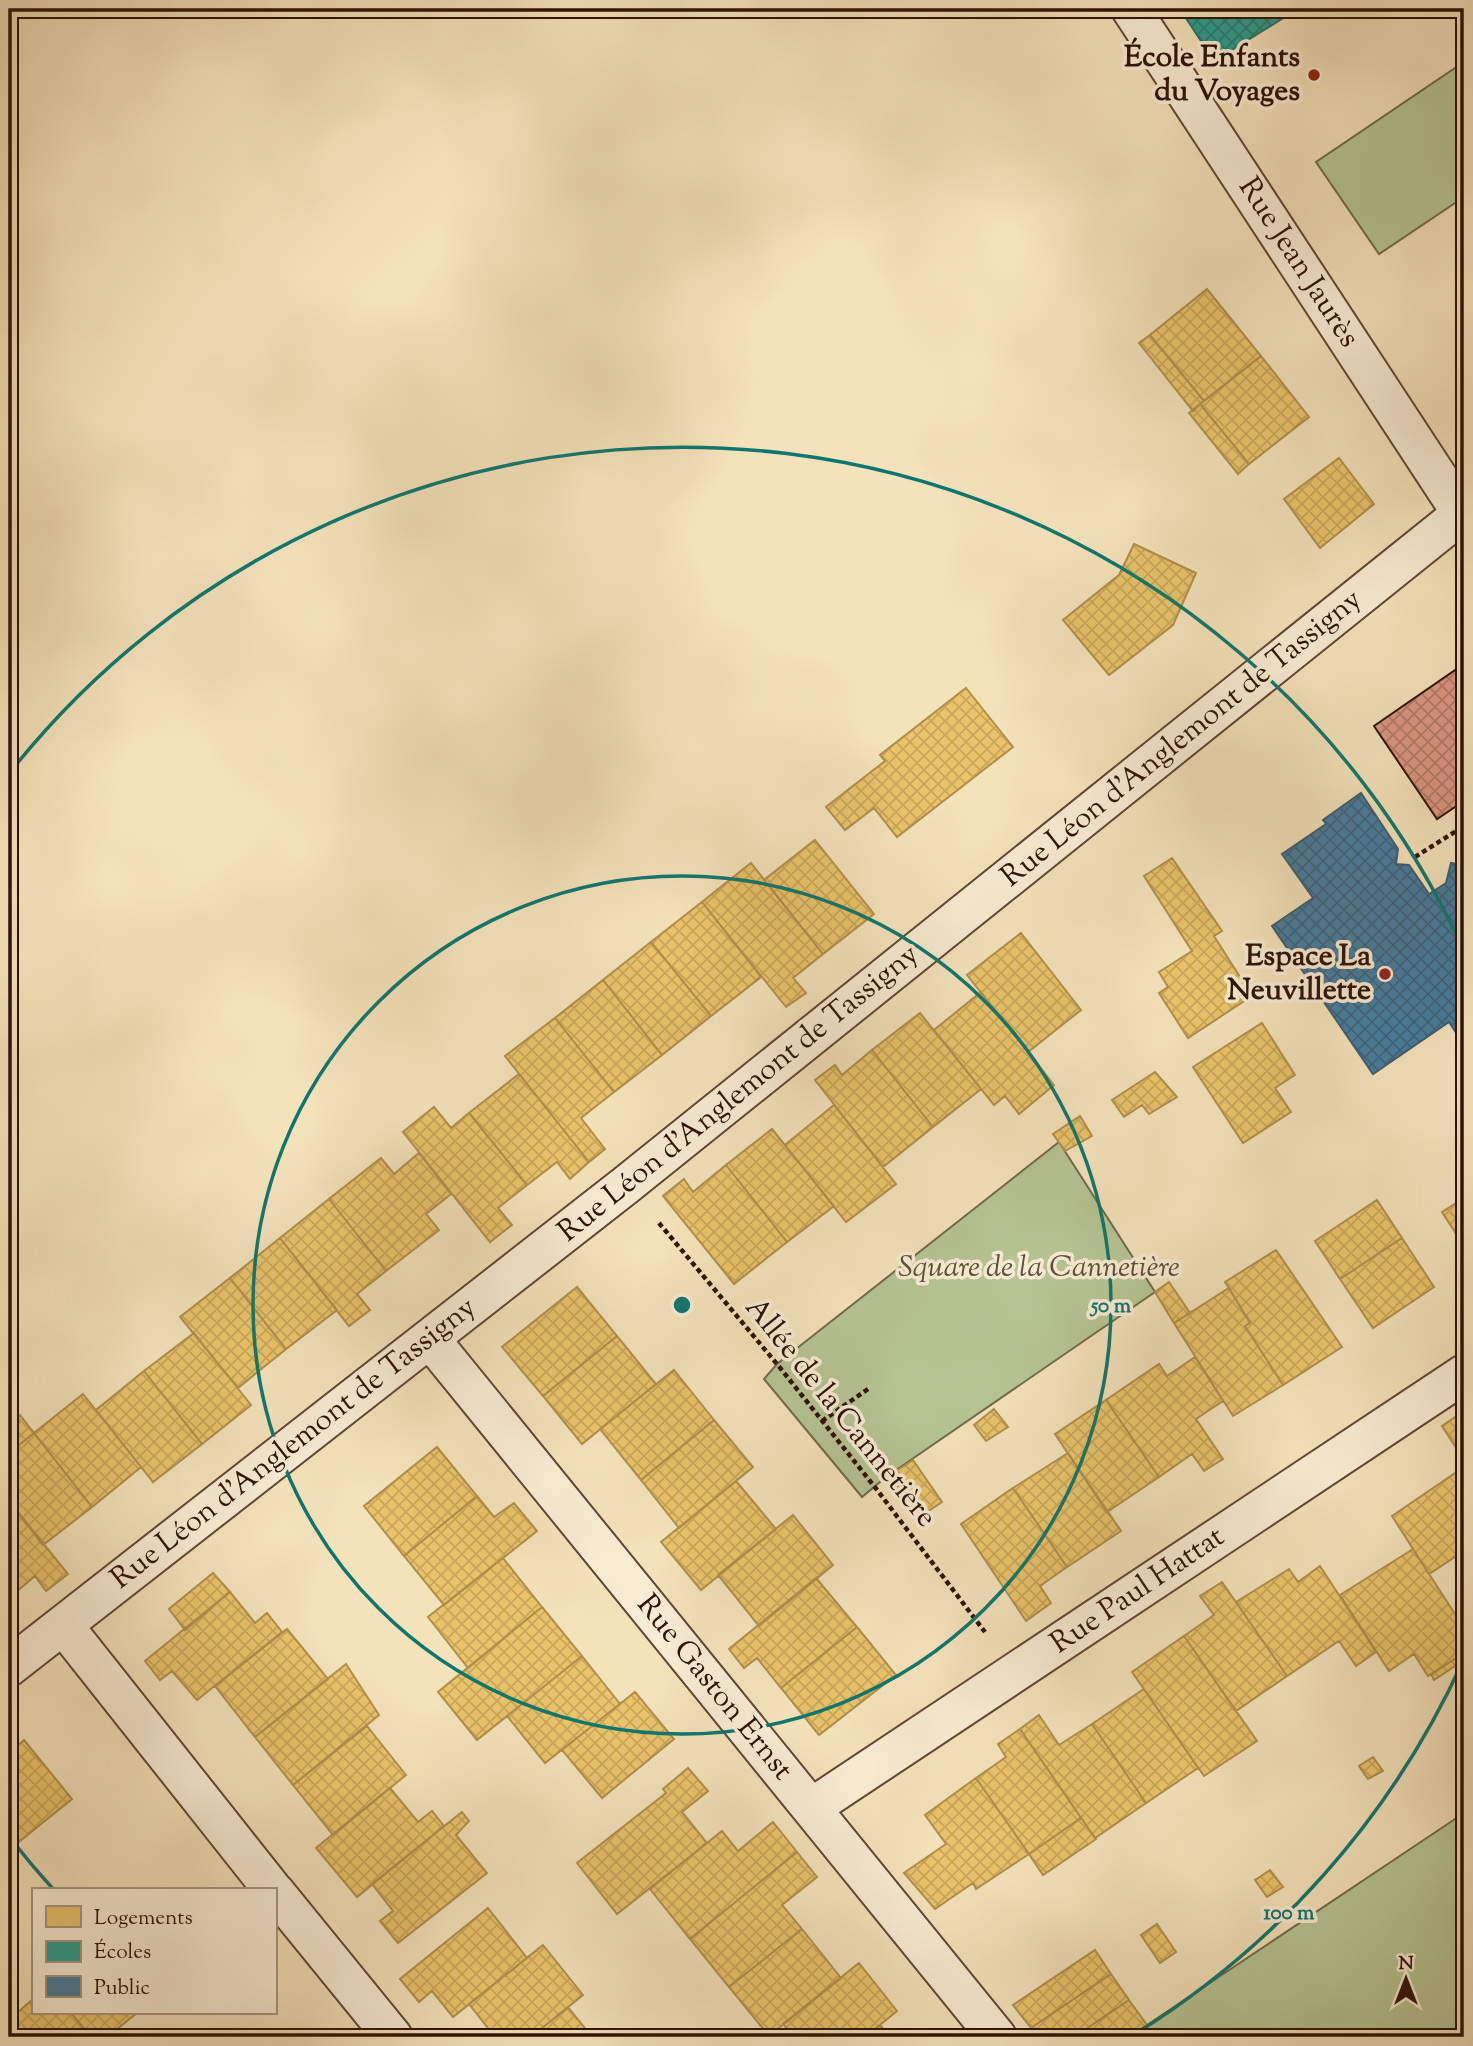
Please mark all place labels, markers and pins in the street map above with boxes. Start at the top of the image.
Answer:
place label: École Enfants du Voyages [1124,37,1300,114]
marker: École Enfants du Voyages [1306,67,1322,83]
place label: Espace La Neuvillette [1227,936,1371,1013]
marker: Espace La Neuvillette [1377,966,1393,982]
centre of rings [670,1293,694,1317]

